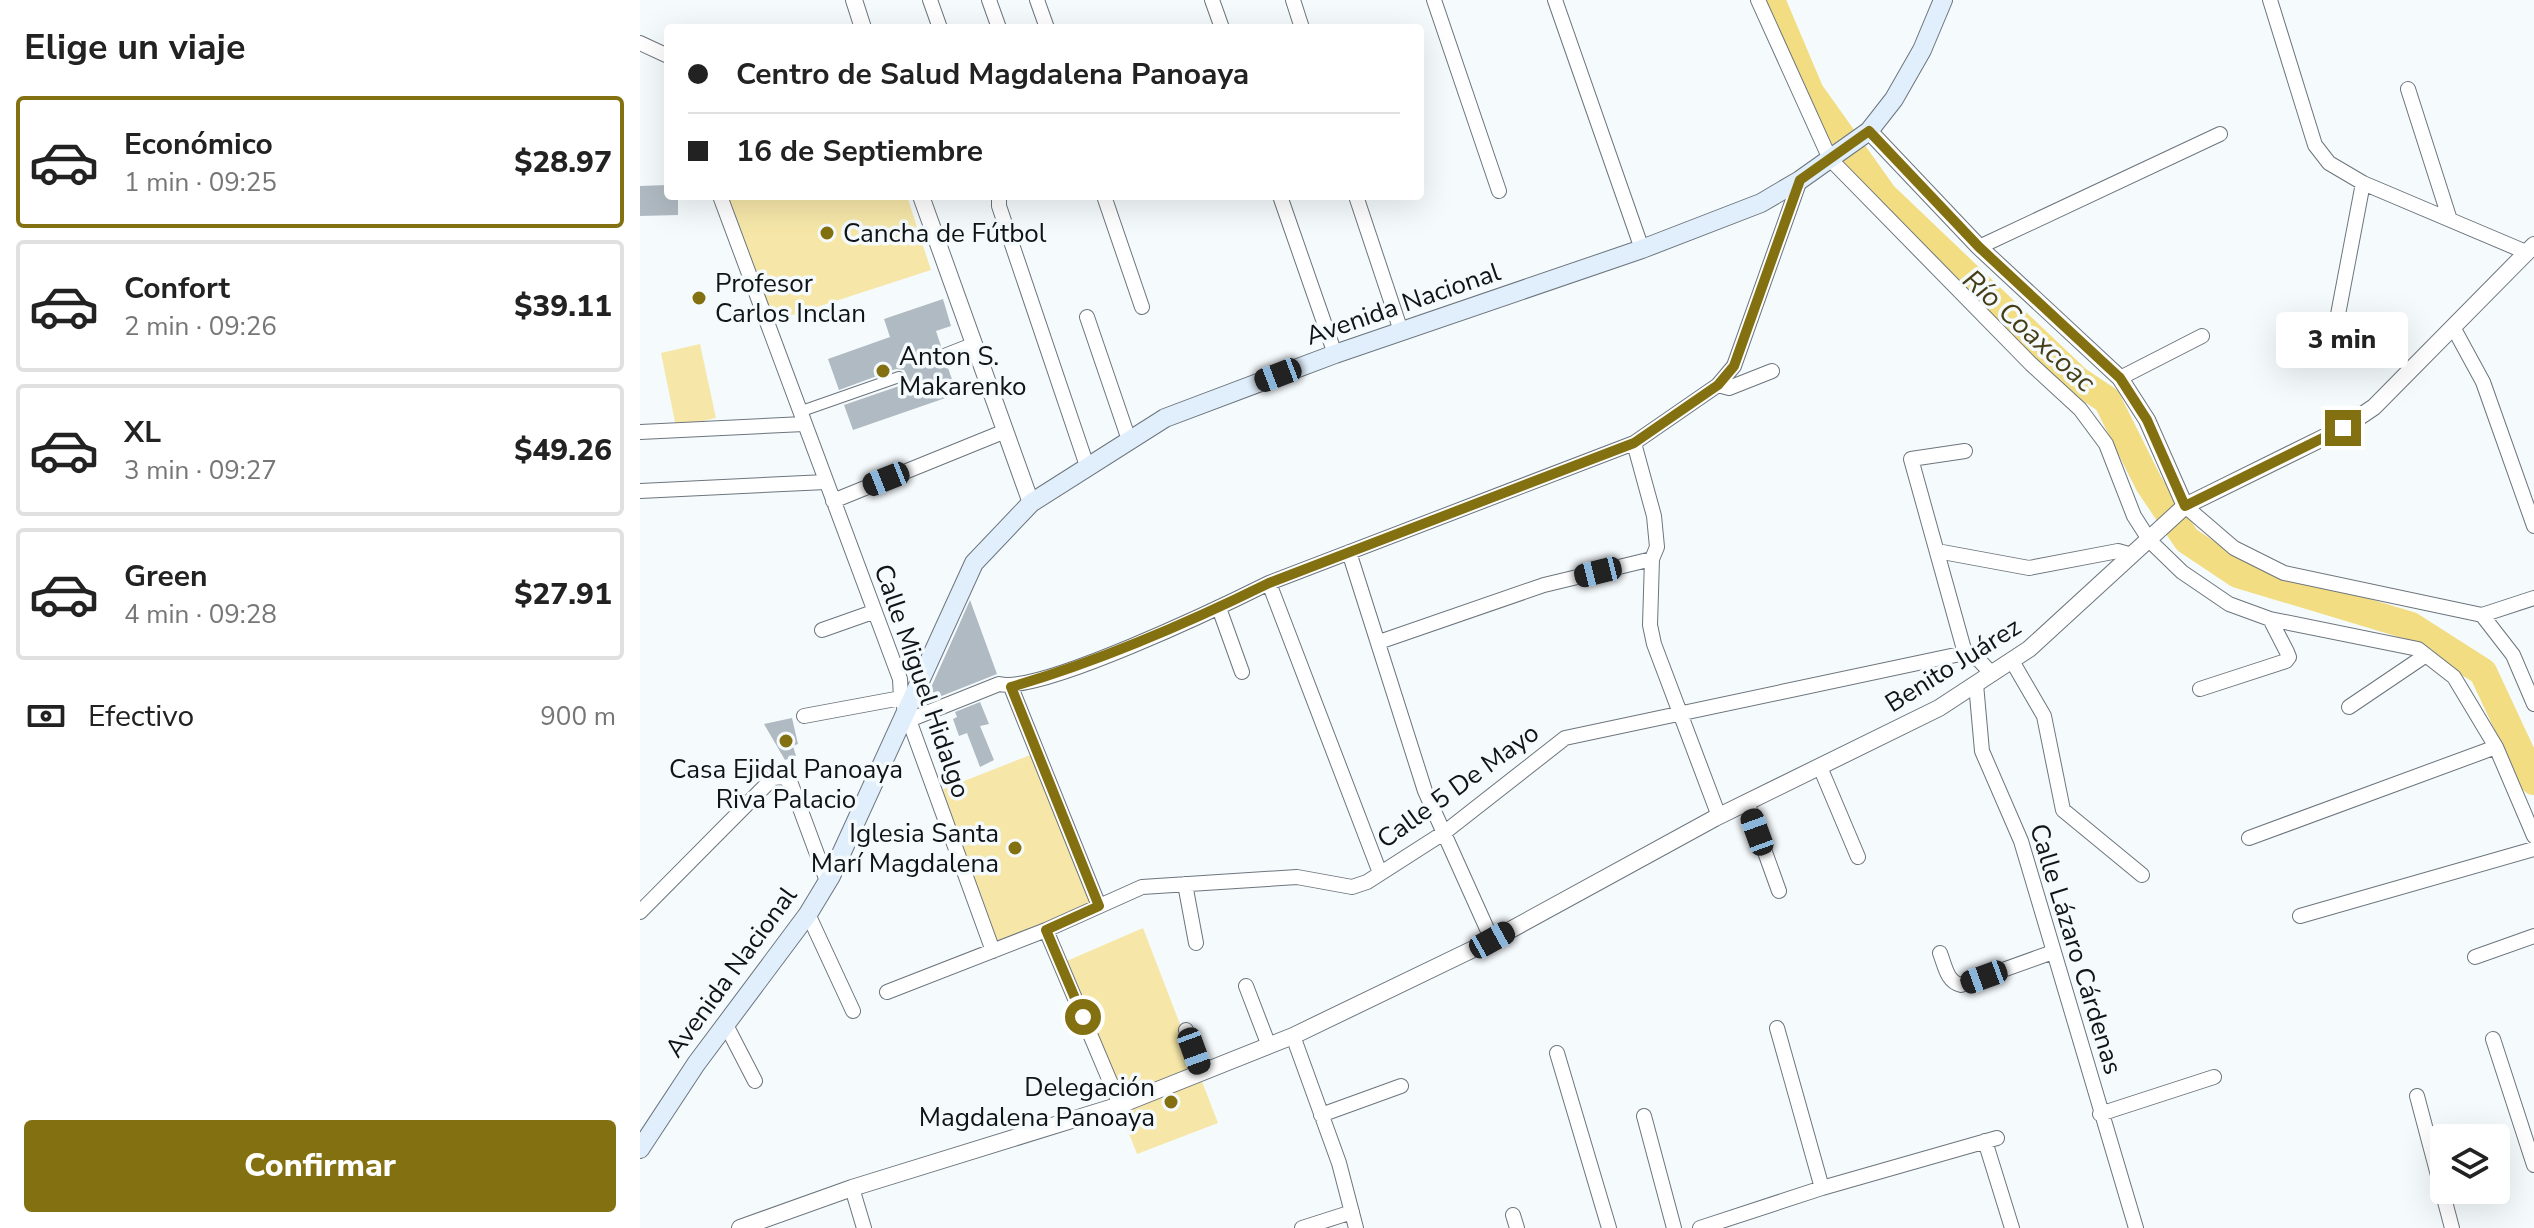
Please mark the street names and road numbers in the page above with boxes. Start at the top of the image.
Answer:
street label: Avenida Nacional [1301,254,1505,354]
street label: Calle Miguel Hidalgo [866,560,978,802]
street label: Benito Juárez [1878,609,2028,721]
street label: Calle 5 De Mayo [1370,715,1546,857]
street label: Calle Lázaro Cárdenas [2021,819,2131,1079]
street label: Avenida Nacional [657,879,805,1065]

